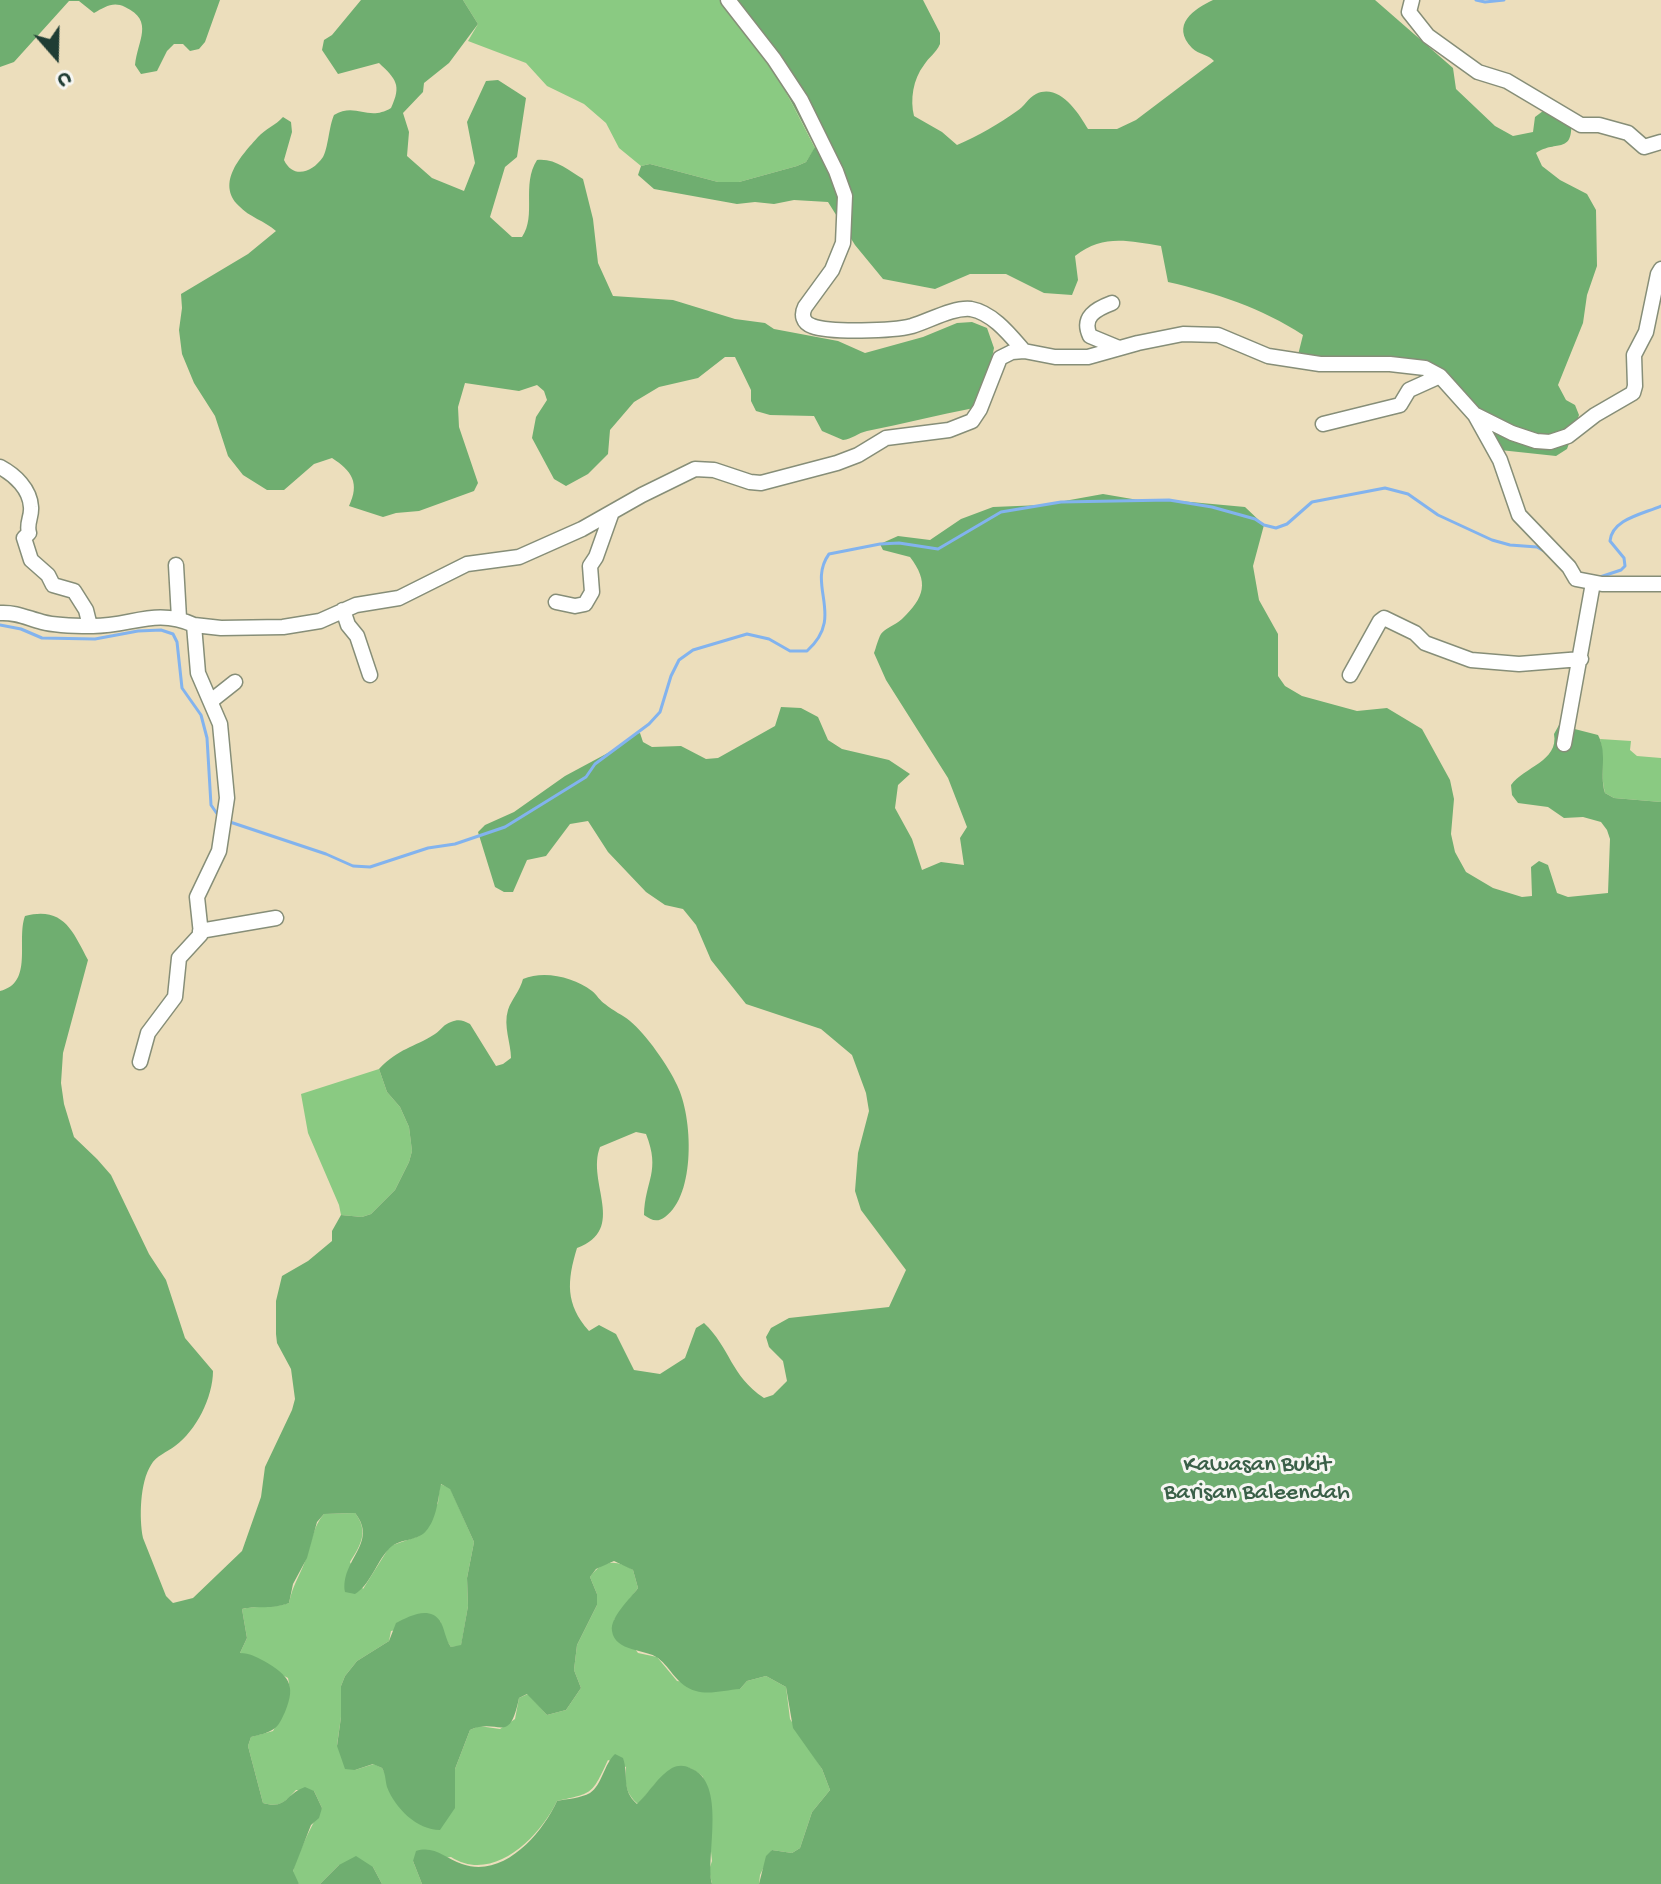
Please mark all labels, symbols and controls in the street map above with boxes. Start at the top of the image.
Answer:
north arrow [16,16,96,96]
text: U [54,64,75,93]
park label: Kawasan Bukit Barisan Baleendah [1164,1452,1350,1508]

